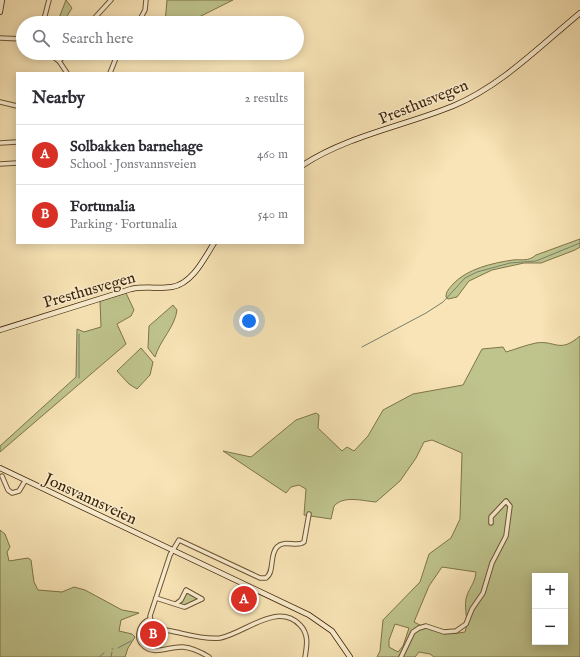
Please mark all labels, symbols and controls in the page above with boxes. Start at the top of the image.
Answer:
search box [16,16,304,60]
icon: search [30,27,52,49]
text: Search here [62,29,133,48]
street label: Presthusvegen [376,76,472,130]
text: Nearby [32,88,85,109]
text: 2 results [244,90,288,107]
text: Solbakken barnehage [70,137,203,156]
text: A [41,146,49,163]
text: 460 m [257,146,288,163]
text: School · Jonsvannsveien [70,156,196,173]
text: Fortunalia [70,197,135,216]
text: B [41,206,49,223]
text: 540 m [258,206,288,223]
text: Parking · Fortunalia [70,216,177,233]
street label: Presthusvegen [41,268,138,314]
your location [239,311,259,331]
street label: Jonsvannsveien [39,469,140,530]
map controls [532,573,568,645]
button: + [532,573,568,609]
pin: A [231,584,257,614]
button: − [532,609,568,645]
pin: B [140,619,166,649]

